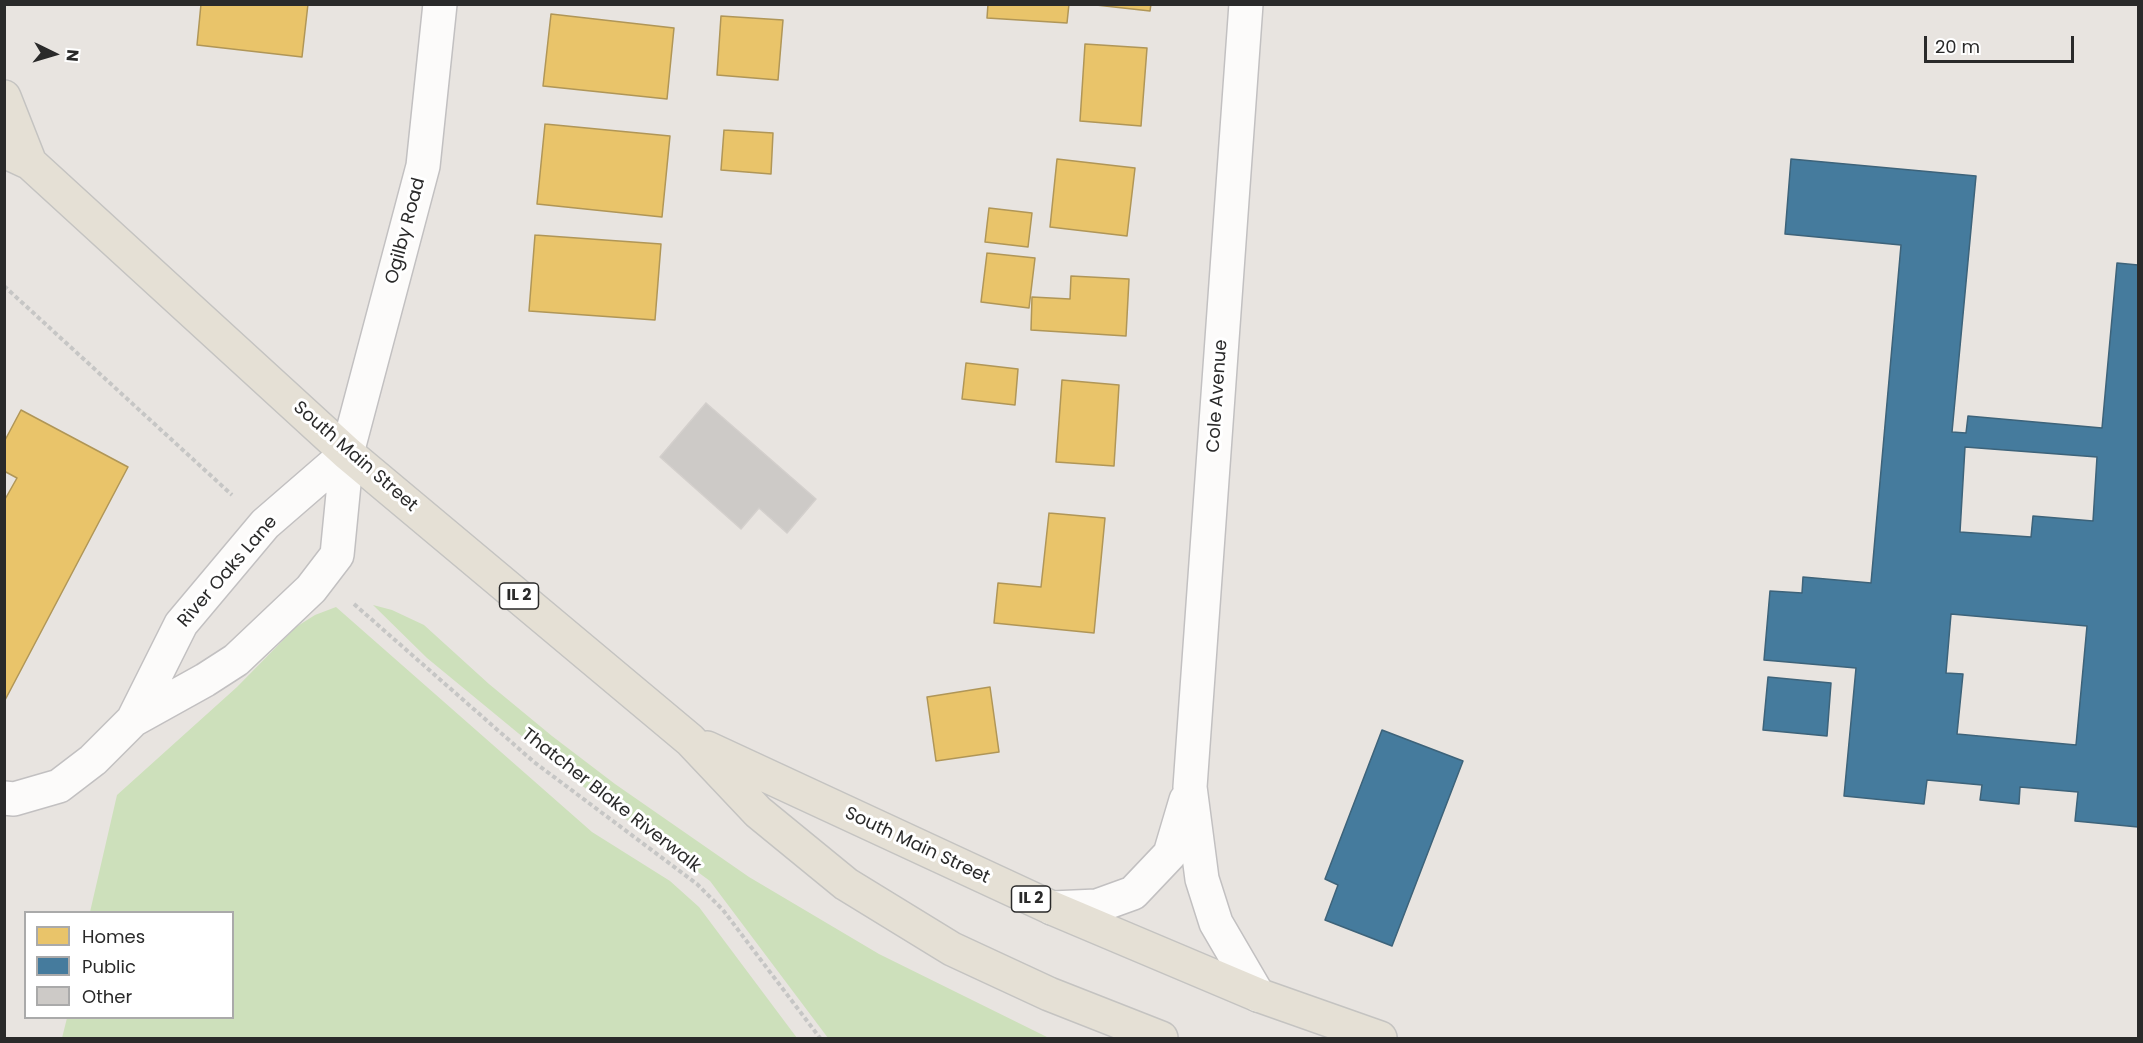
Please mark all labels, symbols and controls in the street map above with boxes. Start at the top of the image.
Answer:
north arrow [24,24,84,84]
scale bar [1927,24,2077,62]
text: 20 m [1935,34,1980,59]
text: N [60,49,84,63]
street label: Ogilby Road [381,176,431,286]
street label: Cole Avenue [1203,339,1233,453]
street label: South Main Street [288,397,422,517]
street label: River Oaks Lane [174,512,282,632]
road number: IL 2 [500,583,538,609]
street label: Thatcher Blake Riverwalk [517,724,705,878]
street label: South Main Street [841,803,993,889]
road number: IL 2 [1012,886,1050,912]
legend [24,911,234,1019]
text: Homes [82,924,145,949]
text: Public [82,954,136,979]
text: Other [82,984,132,1009]

